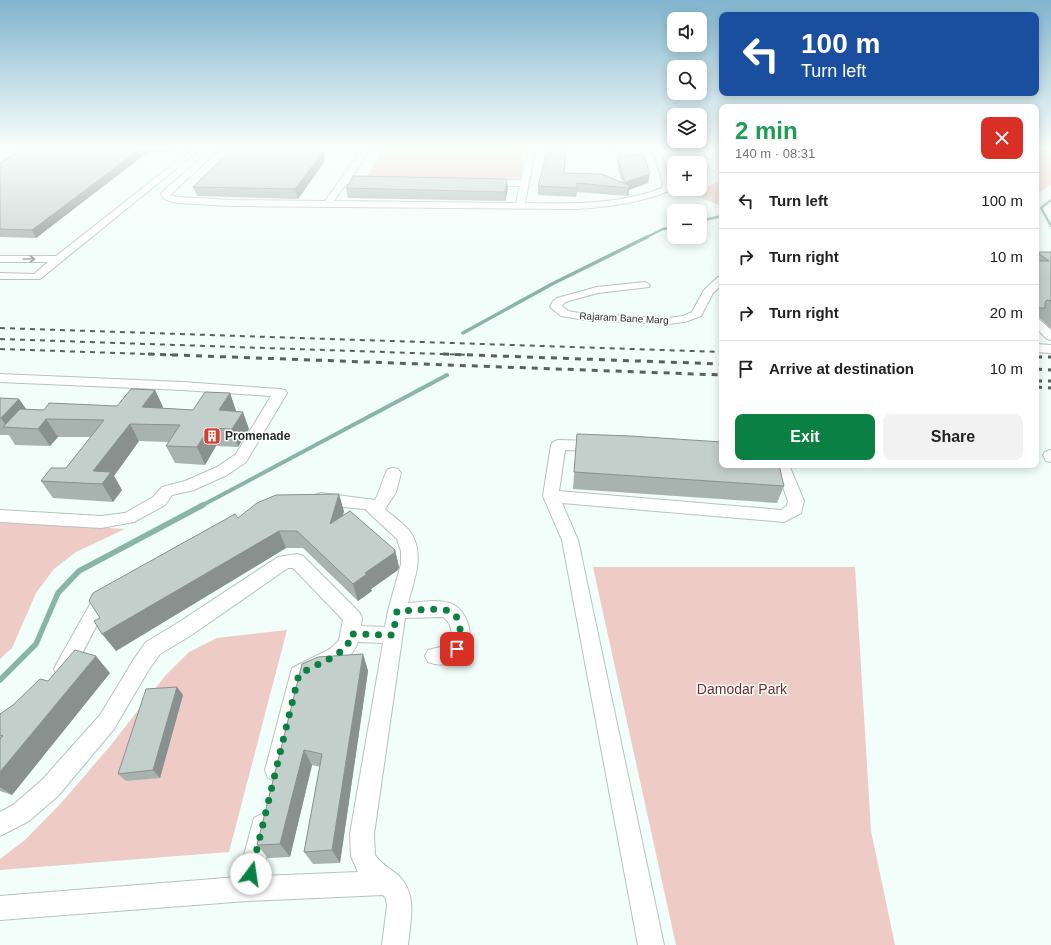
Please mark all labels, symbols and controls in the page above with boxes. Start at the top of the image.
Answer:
map controls [667,12,707,244]
button: sound [667,12,707,52]
icon: left [735,28,787,80]
text: 100 m [801,28,880,59]
button: search [667,60,707,100]
text: Turn left [801,61,866,81]
button: layers [667,108,707,148]
text: 2 min [735,117,798,144]
button: close [981,117,1023,159]
text: 140 m · 08:31 [735,146,815,161]
button: + [667,156,707,196]
icon: left [735,190,757,212]
text: Turn left [769,192,828,209]
text: 100 m [981,192,1023,209]
button: − [667,204,707,244]
icon: right [735,246,757,268]
text: Turn right [769,248,839,265]
text: 10 m [990,248,1023,265]
one-way arrow [22,255,35,263]
icon: right [735,302,757,324]
text: Turn right [769,304,839,321]
text: 20 m [990,304,1023,321]
street label: Rajaram Bane Marg [579,310,669,326]
icon: arrive [735,358,757,380]
text: Arrive at destination [769,360,914,377]
text: 10 m [990,360,1023,377]
button: Exit [735,414,875,460]
button: Share [883,414,1023,460]
building icon: Promenade [202,426,222,446]
place label: Promenade [225,429,291,443]
pin [440,632,474,666]
icon: arrive [446,638,468,660]
park label: Damodar Park [697,681,788,697]
position arrow [230,853,272,895]

